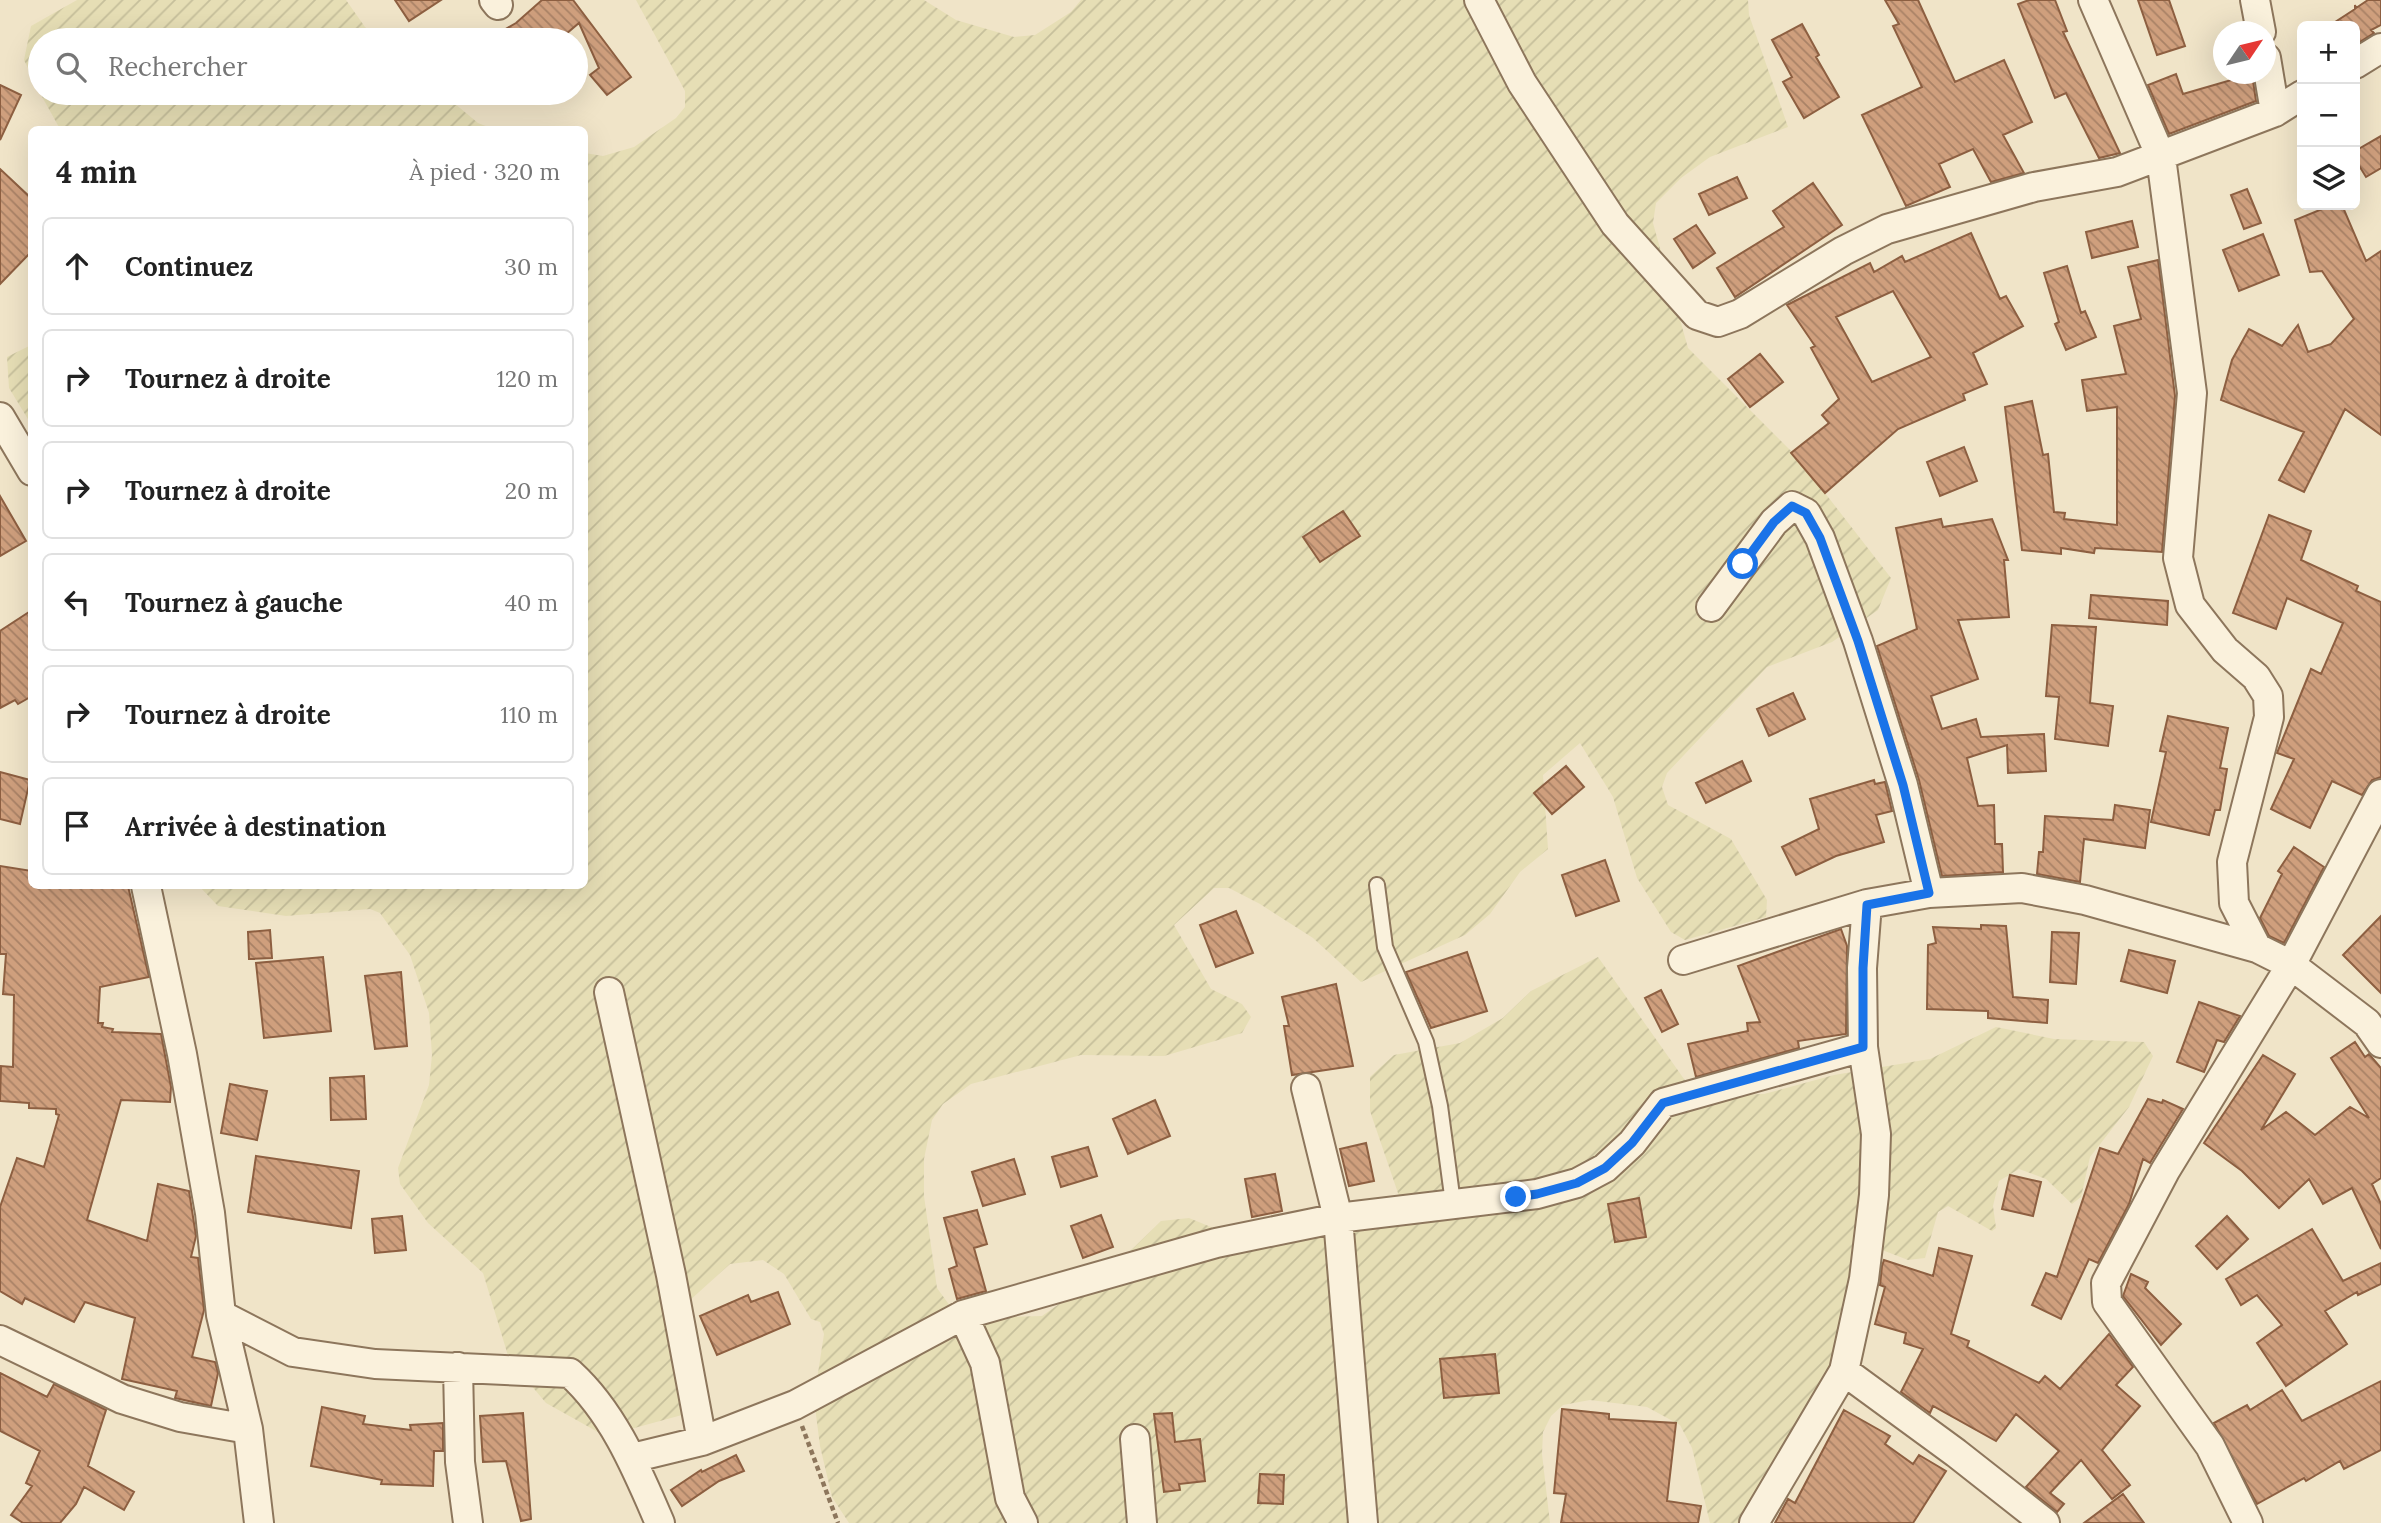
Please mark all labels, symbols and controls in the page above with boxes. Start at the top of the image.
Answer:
north arrow [2213,21,2276,84]
map controls [2297,21,2360,210]
button: + [2297,21,2360,84]
search box [28,28,588,105]
icon: search [52,48,90,86]
text: Rechercher [108,50,247,83]
button: − [2297,84,2360,147]
button: layers [2297,147,2360,210]
text: 4 min [56,153,137,191]
text: À pied · 320 m [409,157,560,186]
icon: ahead [58,247,96,285]
text: Continuez [125,250,253,283]
text: 30 m [504,252,558,281]
icon: right [58,359,96,397]
text: Tournez à droite [125,362,331,395]
text: 120 m [496,364,558,393]
icon: right [58,471,96,509]
text: Tournez à droite [125,474,331,507]
text: 20 m [505,476,558,505]
route start [1727,548,1758,579]
icon: left [58,583,96,621]
text: Tournez à gauche [125,586,343,619]
text: 40 m [505,588,558,617]
icon: right [58,695,96,733]
text: Tournez à droite [125,698,331,731]
text: 110 m [500,700,558,729]
icon: arrive [58,807,96,845]
text: Arrivée à destination [125,810,386,843]
route end [1500,1181,1531,1212]

